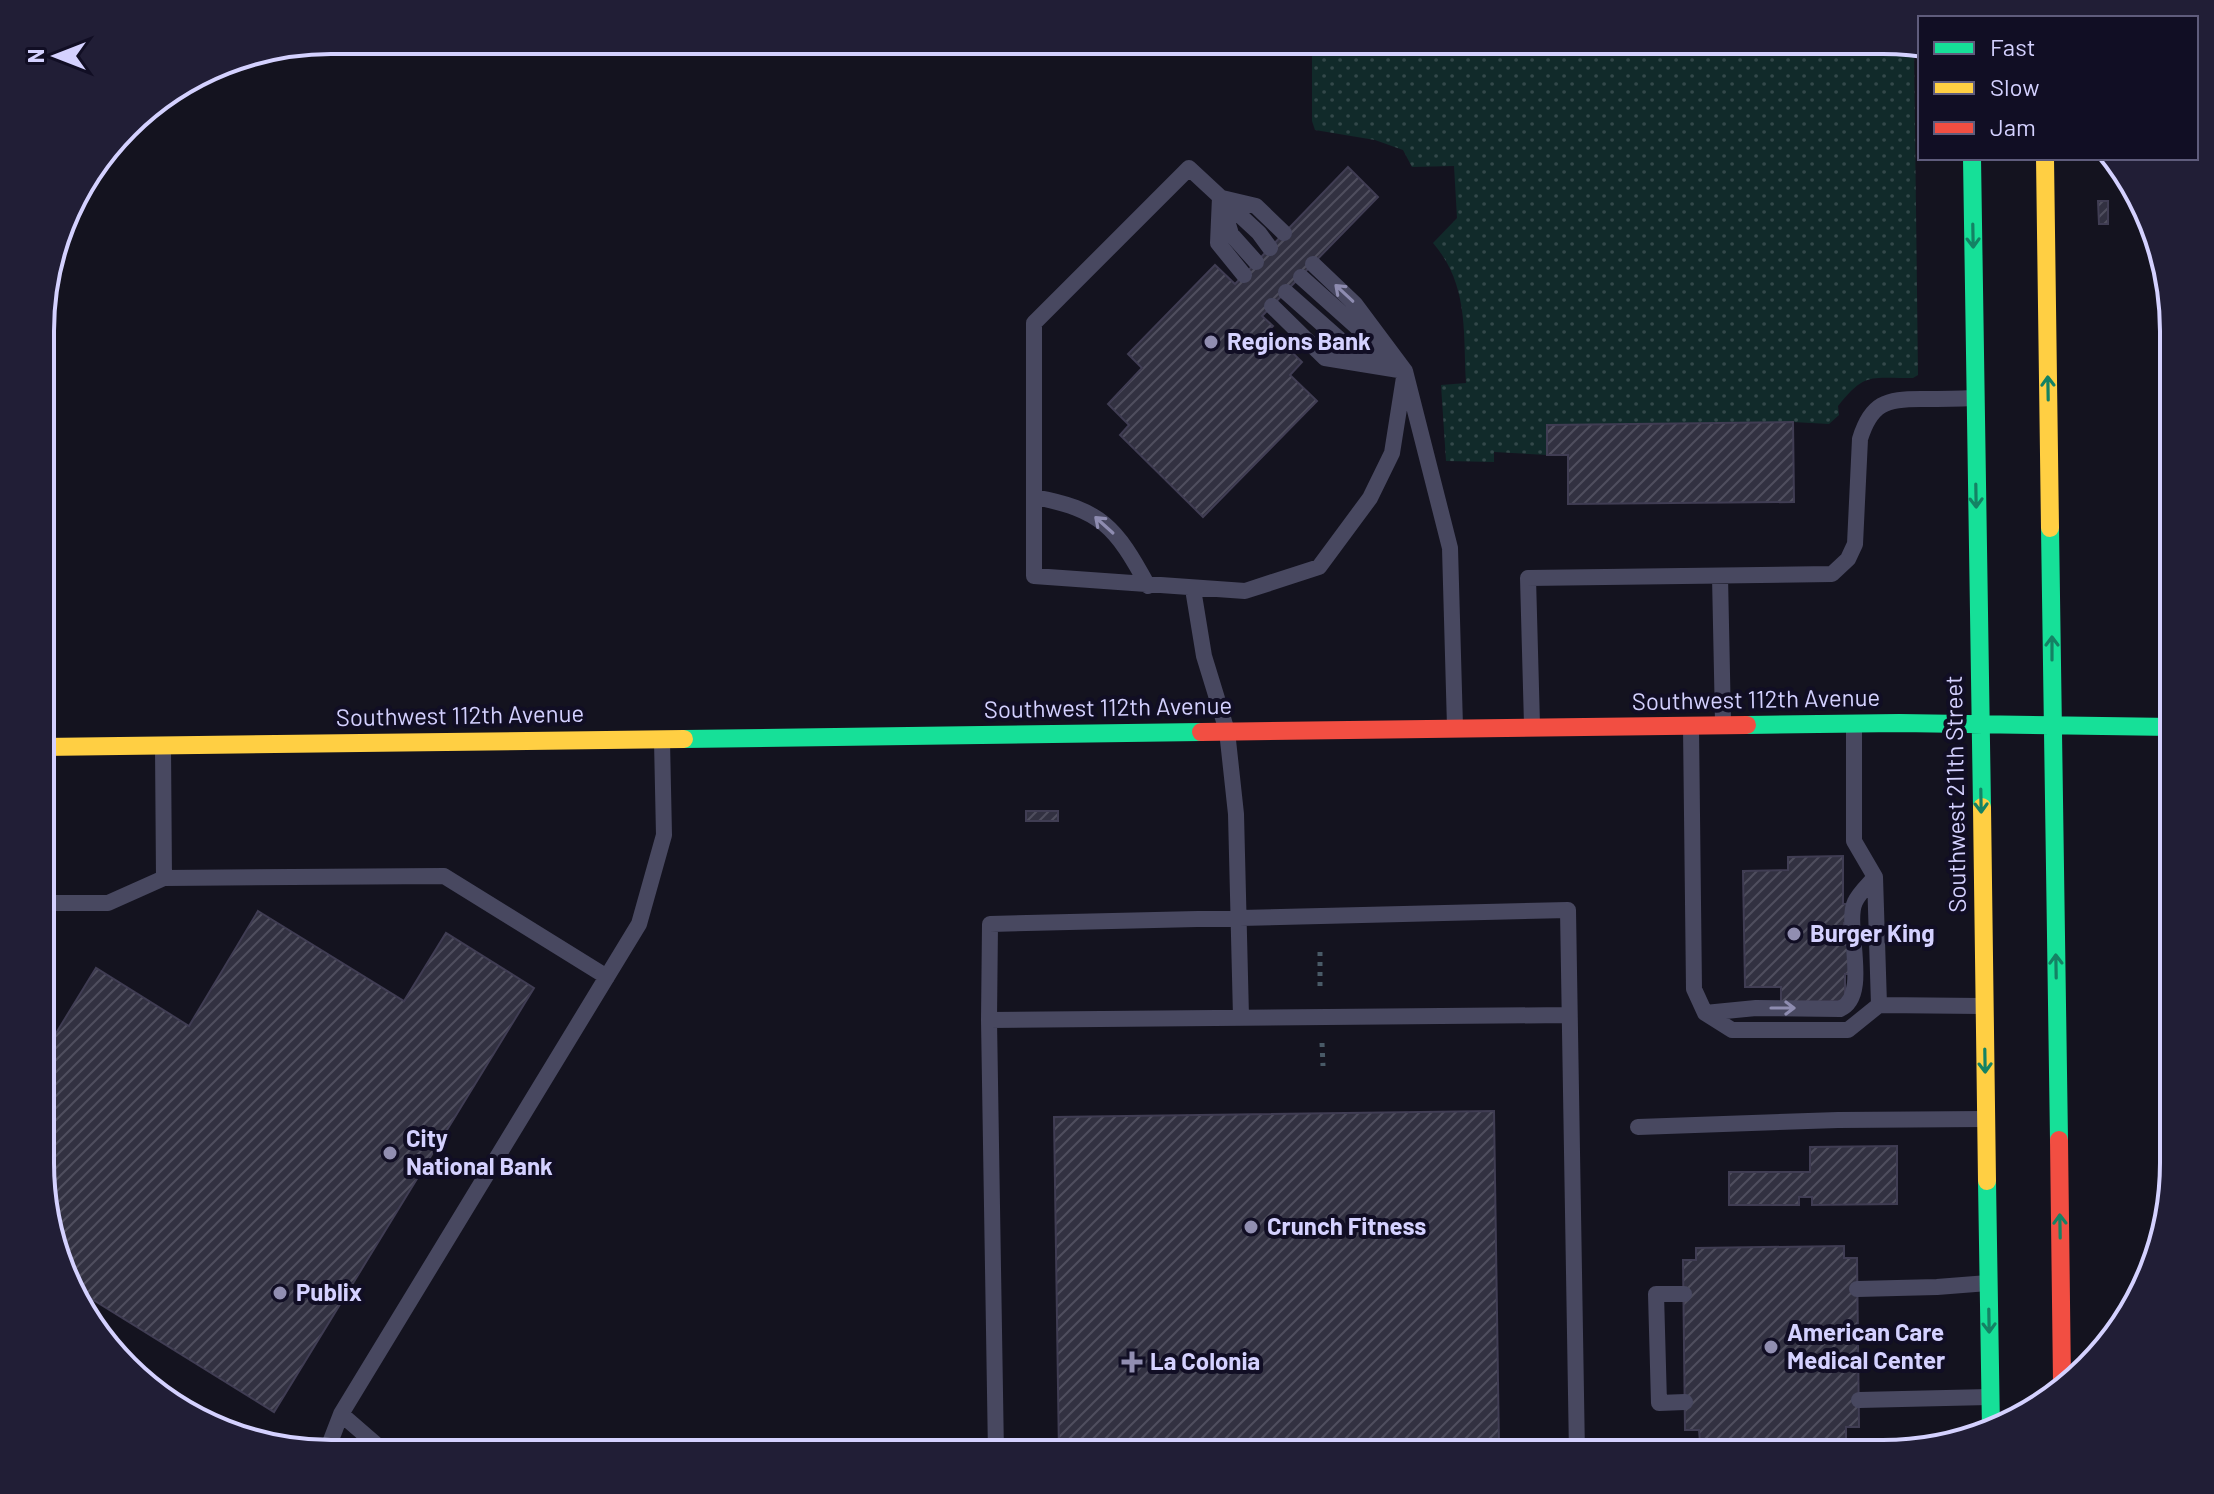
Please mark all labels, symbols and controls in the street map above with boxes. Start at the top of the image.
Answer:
north arrow [16,16,96,96]
legend [1918,16,2198,160]
text: Fast [1990,32,2035,61]
text: N [22,49,48,63]
text: Slow [1990,72,2039,101]
text: Jam [1990,112,2036,141]
one-way arrow [1966,222,1981,249]
one-way arrow [1334,284,1354,303]
place label: Regions Bank [1227,326,1371,355]
marker: Regions Bank [1202,333,1220,351]
one-way arrow [2040,375,2056,402]
one-way arrow [1968,482,1984,509]
one-way arrow [1094,516,1114,534]
one-way arrow [2044,635,2060,662]
street label: Southwest 211th Street [1938,675,1971,913]
street label: Southwest 112th Avenue [1632,682,1880,715]
street label: Southwest 112th Avenue [984,690,1232,723]
street label: Southwest 112th Avenue [336,698,584,731]
one-way arrow [1973,787,1988,814]
place label: Burger King [1810,918,1935,947]
marker: Burger King [1785,925,1803,943]
one-way arrow [2049,953,2064,980]
one-way arrow [1769,1001,1796,1016]
one-way arrow [1978,1047,1993,1074]
place label: City National Bank [406,1123,553,1180]
marker: City National Bank [381,1144,399,1162]
place label: Crunch Fitness [1267,1211,1426,1240]
one-way arrow [2052,1213,2068,1240]
marker: Crunch Fitness [1242,1218,1260,1236]
place label: Publix [296,1277,362,1306]
marker: Publix [271,1284,289,1302]
one-way arrow [1981,1307,1997,1334]
place label: American Care Medical Center [1787,1317,1945,1374]
marker: American Care Medical Center [1762,1338,1780,1356]
place label: La Colonia [1150,1346,1260,1375]
marker: La Colonia [1121,1351,1143,1373]

